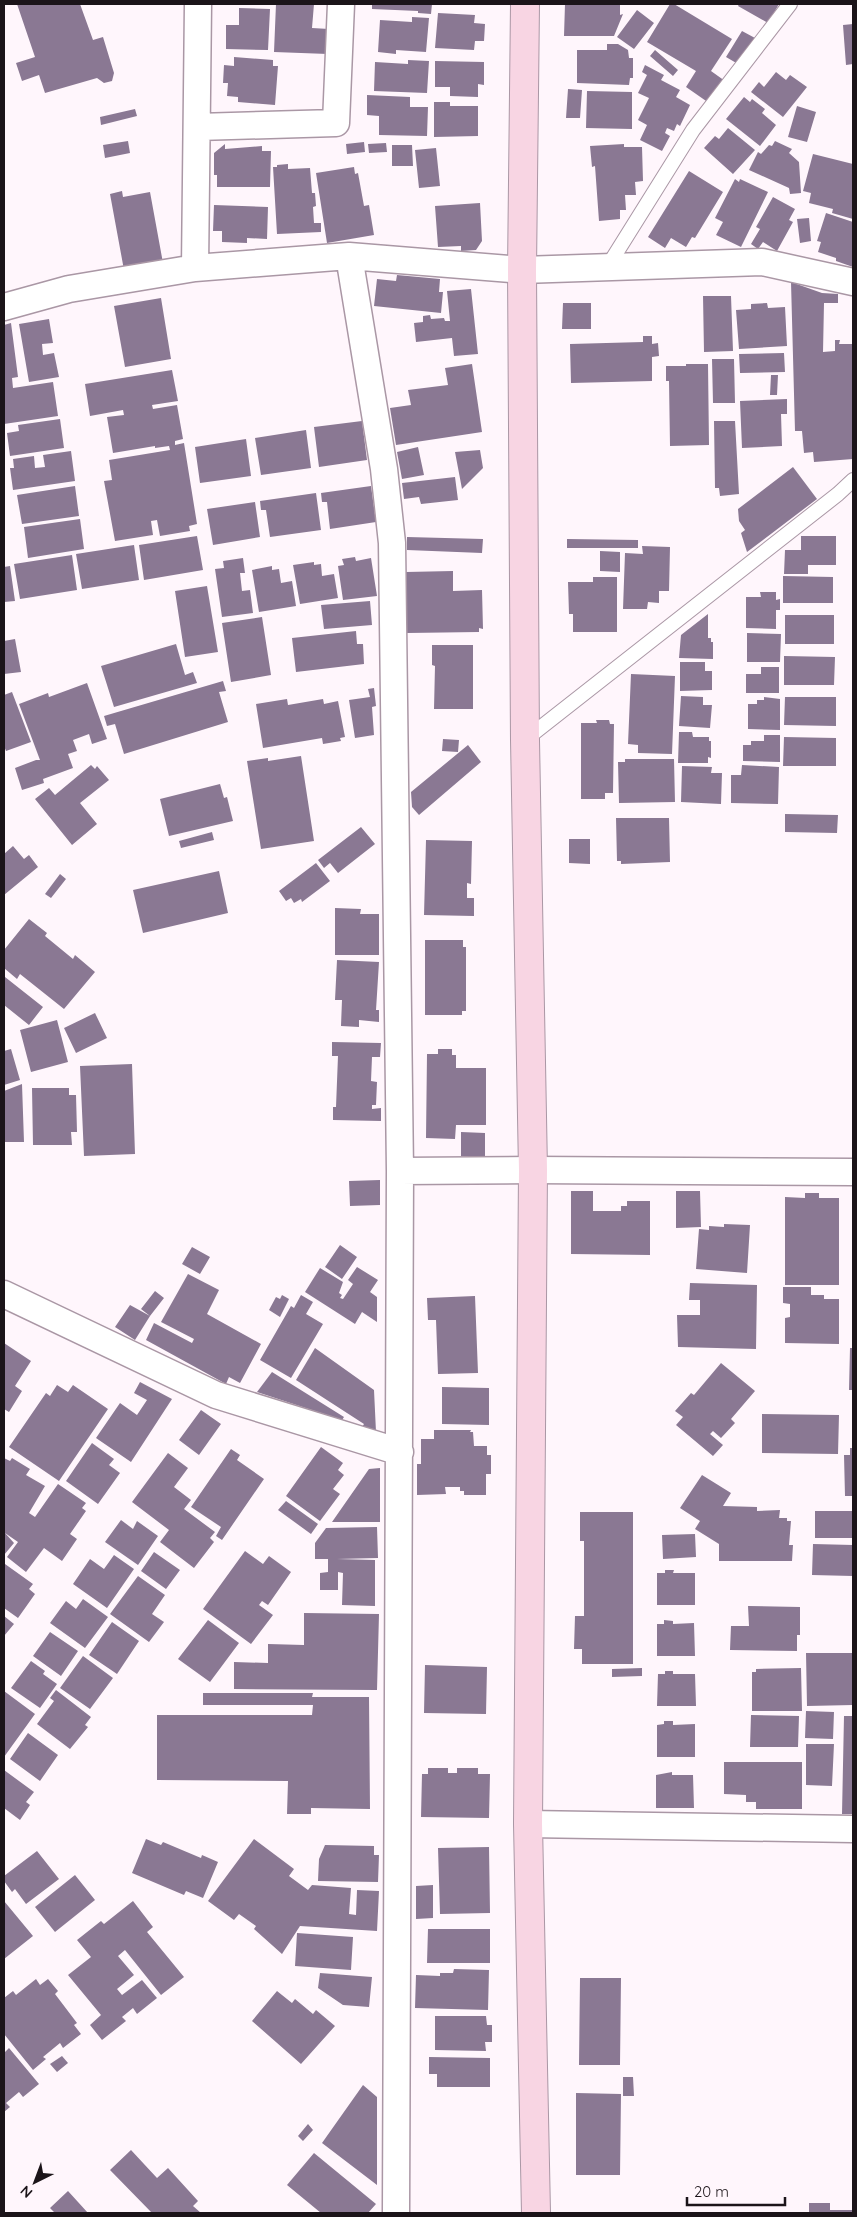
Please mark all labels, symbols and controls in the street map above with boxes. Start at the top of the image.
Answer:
north arrow [10,2157,60,2207]
scale bar [687,2174,784,2206]
text: N [16,2182,36,2202]
text: 20 m [694,2182,729,2201]

